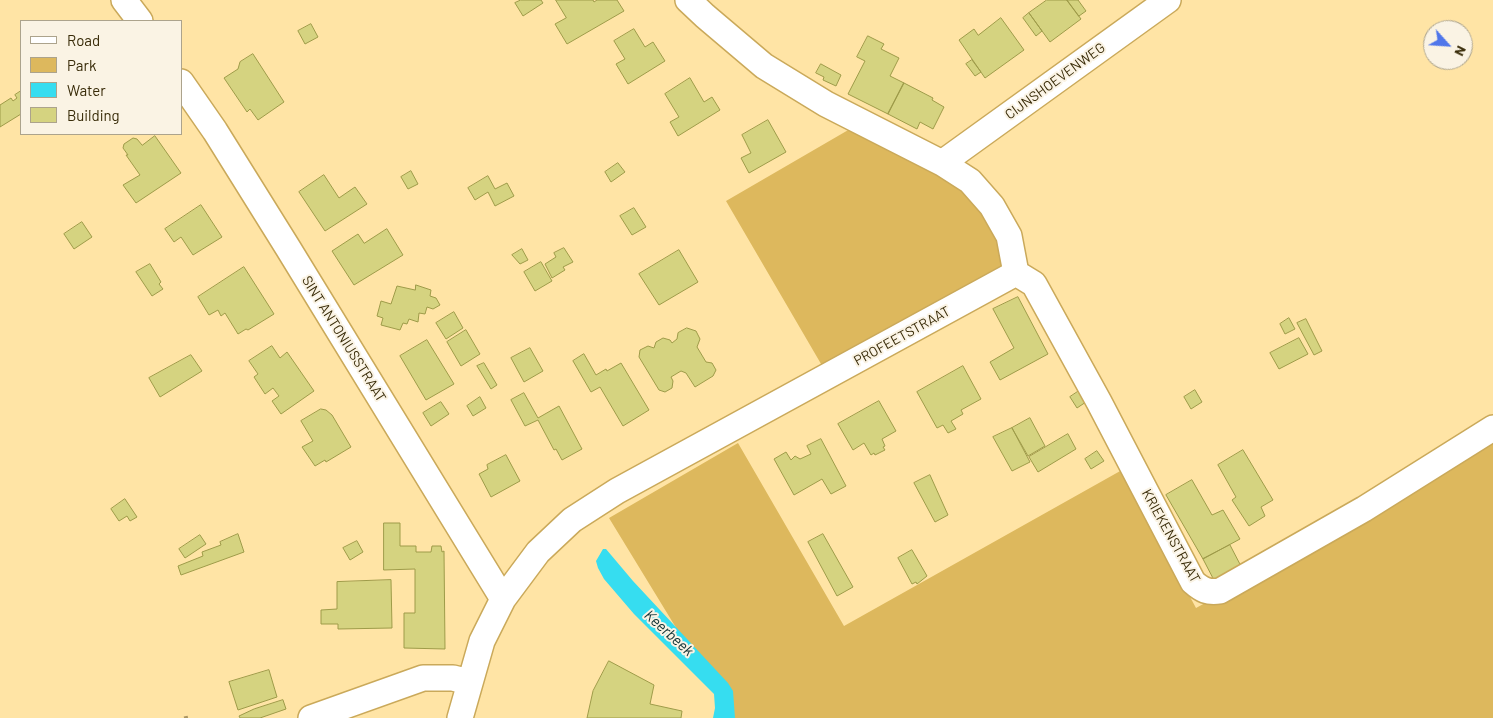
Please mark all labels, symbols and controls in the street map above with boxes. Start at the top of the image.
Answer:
legend [20,20,182,135]
north arrow [1423,20,1473,70]
text: Road [67,31,100,49]
street label: CIJNSHOEVENWEG [1002,39,1108,123]
text: N [1451,43,1471,59]
text: Park [67,56,96,74]
text: Water [67,81,106,99]
text: Building [67,106,120,124]
street label: SINT ANTONIUSSTRAAT [298,273,390,405]
street label: PROFEETSTRAAT [851,303,953,369]
street label: KRIEKENSTRAAT [1138,486,1204,586]
water label: Keerbeek [641,606,697,660]

